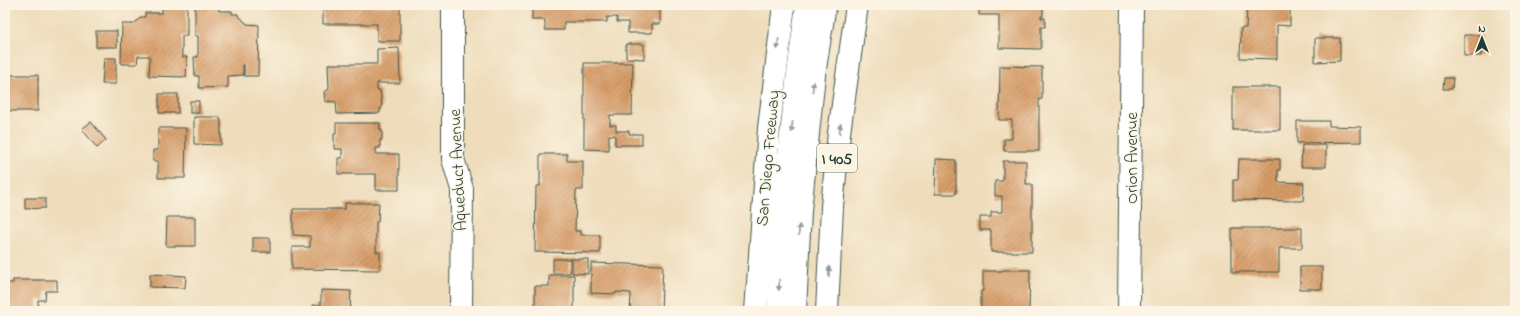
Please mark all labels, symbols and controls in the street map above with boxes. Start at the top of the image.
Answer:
north arrow [1462,18,1502,58]
text: N [1478,21,1486,37]
one-way arrow [775,38,782,50]
one-way arrow [810,81,816,93]
street label: San Diego Freeway [750,89,789,227]
street label: Aqueduct Avenue [443,108,474,232]
street label: Orion Avenue [1120,112,1145,204]
one-way arrow [789,121,795,133]
one-way arrow [837,122,843,135]
road number: I 405 [817,144,857,172]
one-way arrow [796,224,803,236]
one-way arrow [825,266,832,278]
one-way arrow [776,279,782,292]

